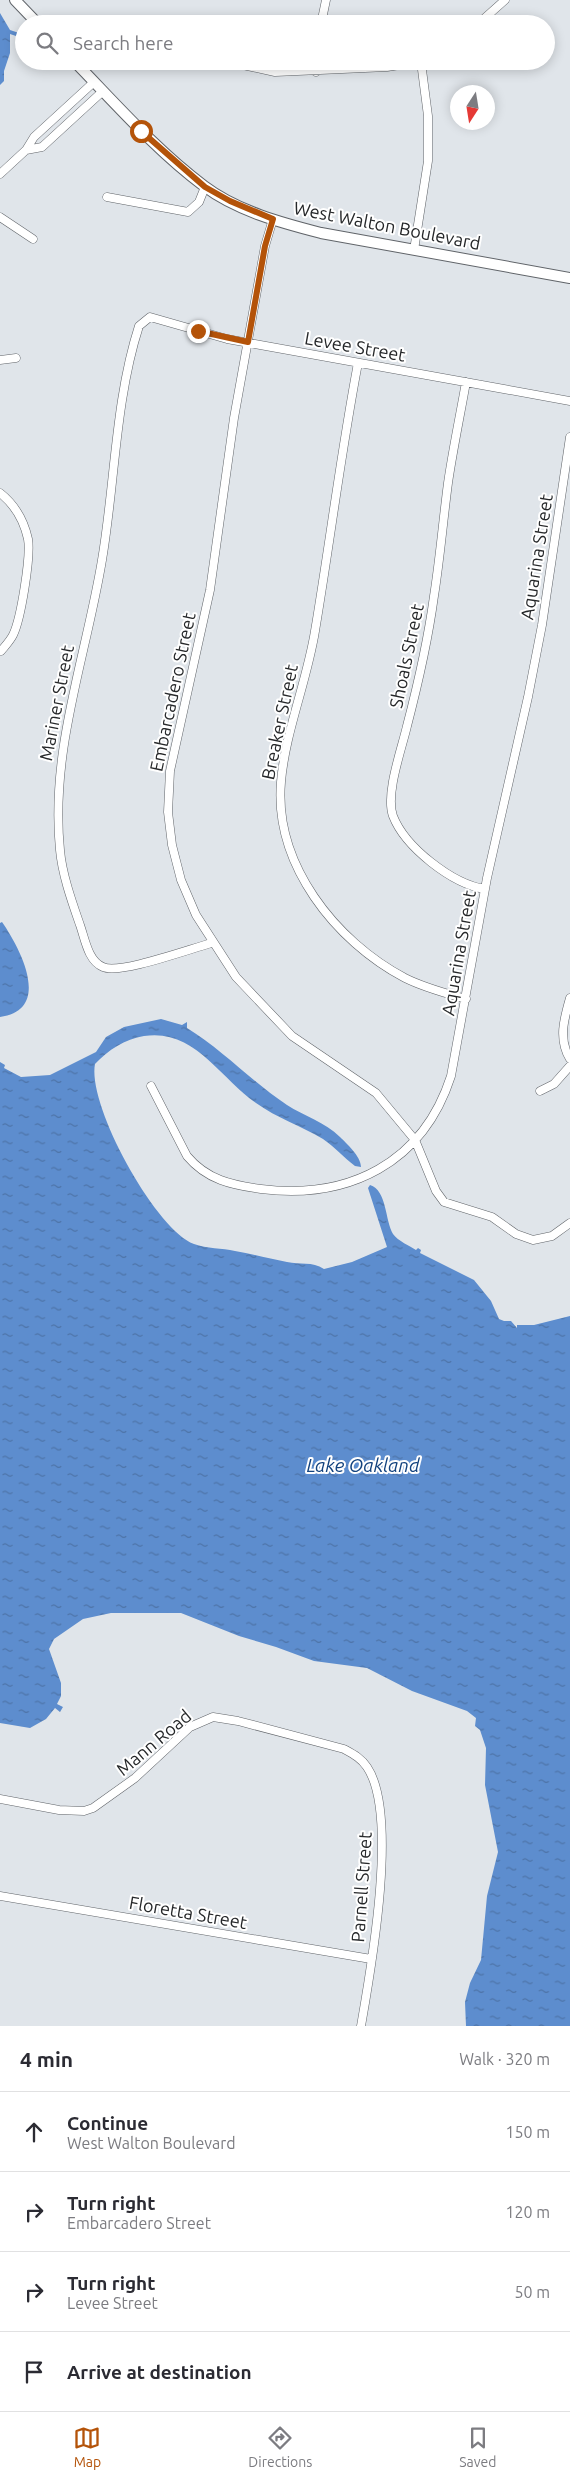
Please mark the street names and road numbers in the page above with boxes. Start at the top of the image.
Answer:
street label: West Walton Boulevard [292,197,482,253]
street label: Levee Street [303,327,407,365]
street label: Aquarina Street [516,493,556,621]
street label: Shoals Street [385,602,427,710]
street label: Embarcadero Street [145,610,199,773]
street label: Mariner Street [35,643,77,762]
street label: Breaker Street [257,662,301,781]
street label: Aquarina Street [437,889,479,1017]
street label: Mann Road [112,1705,195,1779]
street label: Parnell Street [347,1831,375,1943]
street label: Floretta Street [128,1892,249,1932]

